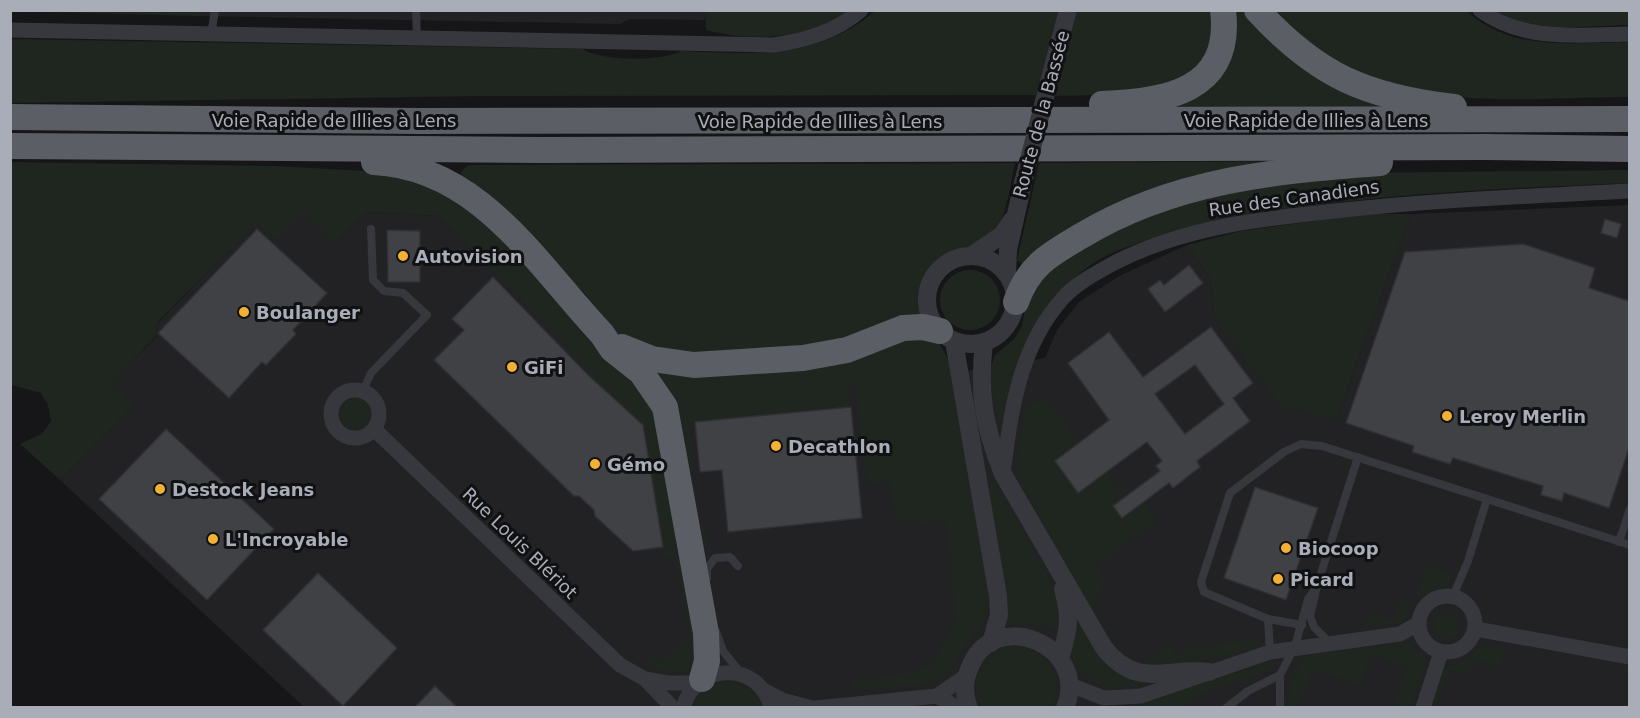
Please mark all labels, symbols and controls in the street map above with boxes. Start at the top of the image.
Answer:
street label: Route de la Bassée [1009,28,1073,200]
street label: Voie Rapide de Illies à Lens [212,110,456,131]
street label: Voie Rapide de Illies à Lens [1184,110,1428,131]
street label: Voie Rapide de Illies à Lens [698,111,942,132]
street label: Rue des Canadiens [1207,176,1381,220]
place label: Autovision [415,246,523,267]
marker: Autovision [396,249,410,263]
place label: Boulanger [256,302,360,323]
marker: Boulanger [237,305,251,319]
place label: GiFi [524,357,563,378]
marker: GiFi [505,360,519,374]
place label: Leroy Merlin [1459,406,1586,427]
marker: Leroy Merlin [1440,409,1454,423]
place label: Decathlon [788,436,891,457]
marker: Decathlon [769,439,783,453]
place label: Gémo [607,454,665,475]
marker: Gémo [588,457,602,471]
place label: Destock Jeans [172,479,314,500]
marker: Destock Jeans [153,482,167,496]
street label: Rue Louis Blériot [458,483,582,603]
place label: L'Incroyable [225,529,349,550]
marker: L'Incroyable [206,532,220,546]
place label: Biocoop [1298,538,1379,559]
marker: Biocoop [1279,541,1293,555]
place label: Picard [1290,569,1354,590]
marker: Picard [1271,572,1285,586]

